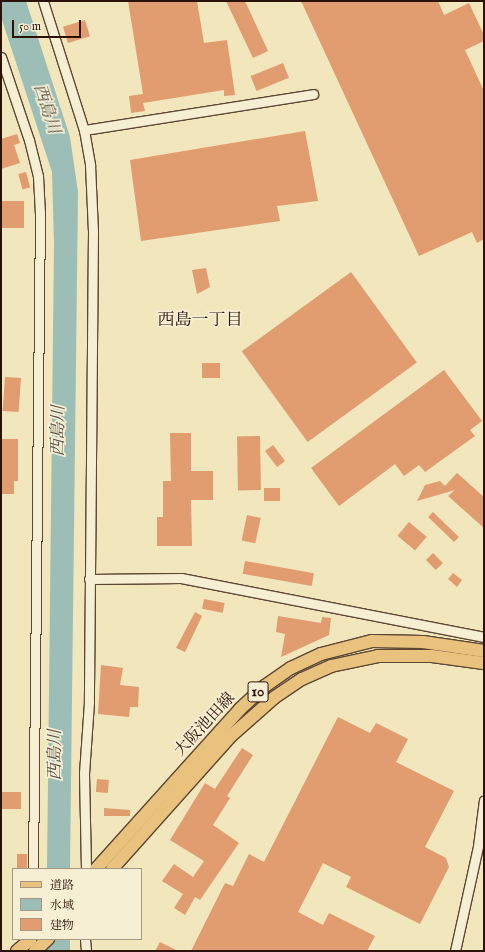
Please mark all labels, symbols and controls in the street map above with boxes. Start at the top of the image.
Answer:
scale bar [14,12,83,38]
text: 50 m [19,19,41,34]
water label: 西島川 [28,82,64,136]
district label: 西島一丁目 [158,311,242,331]
water label: 西島川 [48,405,70,457]
road number: 10 [247,679,269,705]
street label: 大阪池田線 [171,689,239,761]
water label: 西島川 [46,730,66,780]
legend [12,868,142,940]
text: 道路 [50,878,74,893]
text: 水域 [50,898,74,913]
text: 建物 [50,918,74,933]

